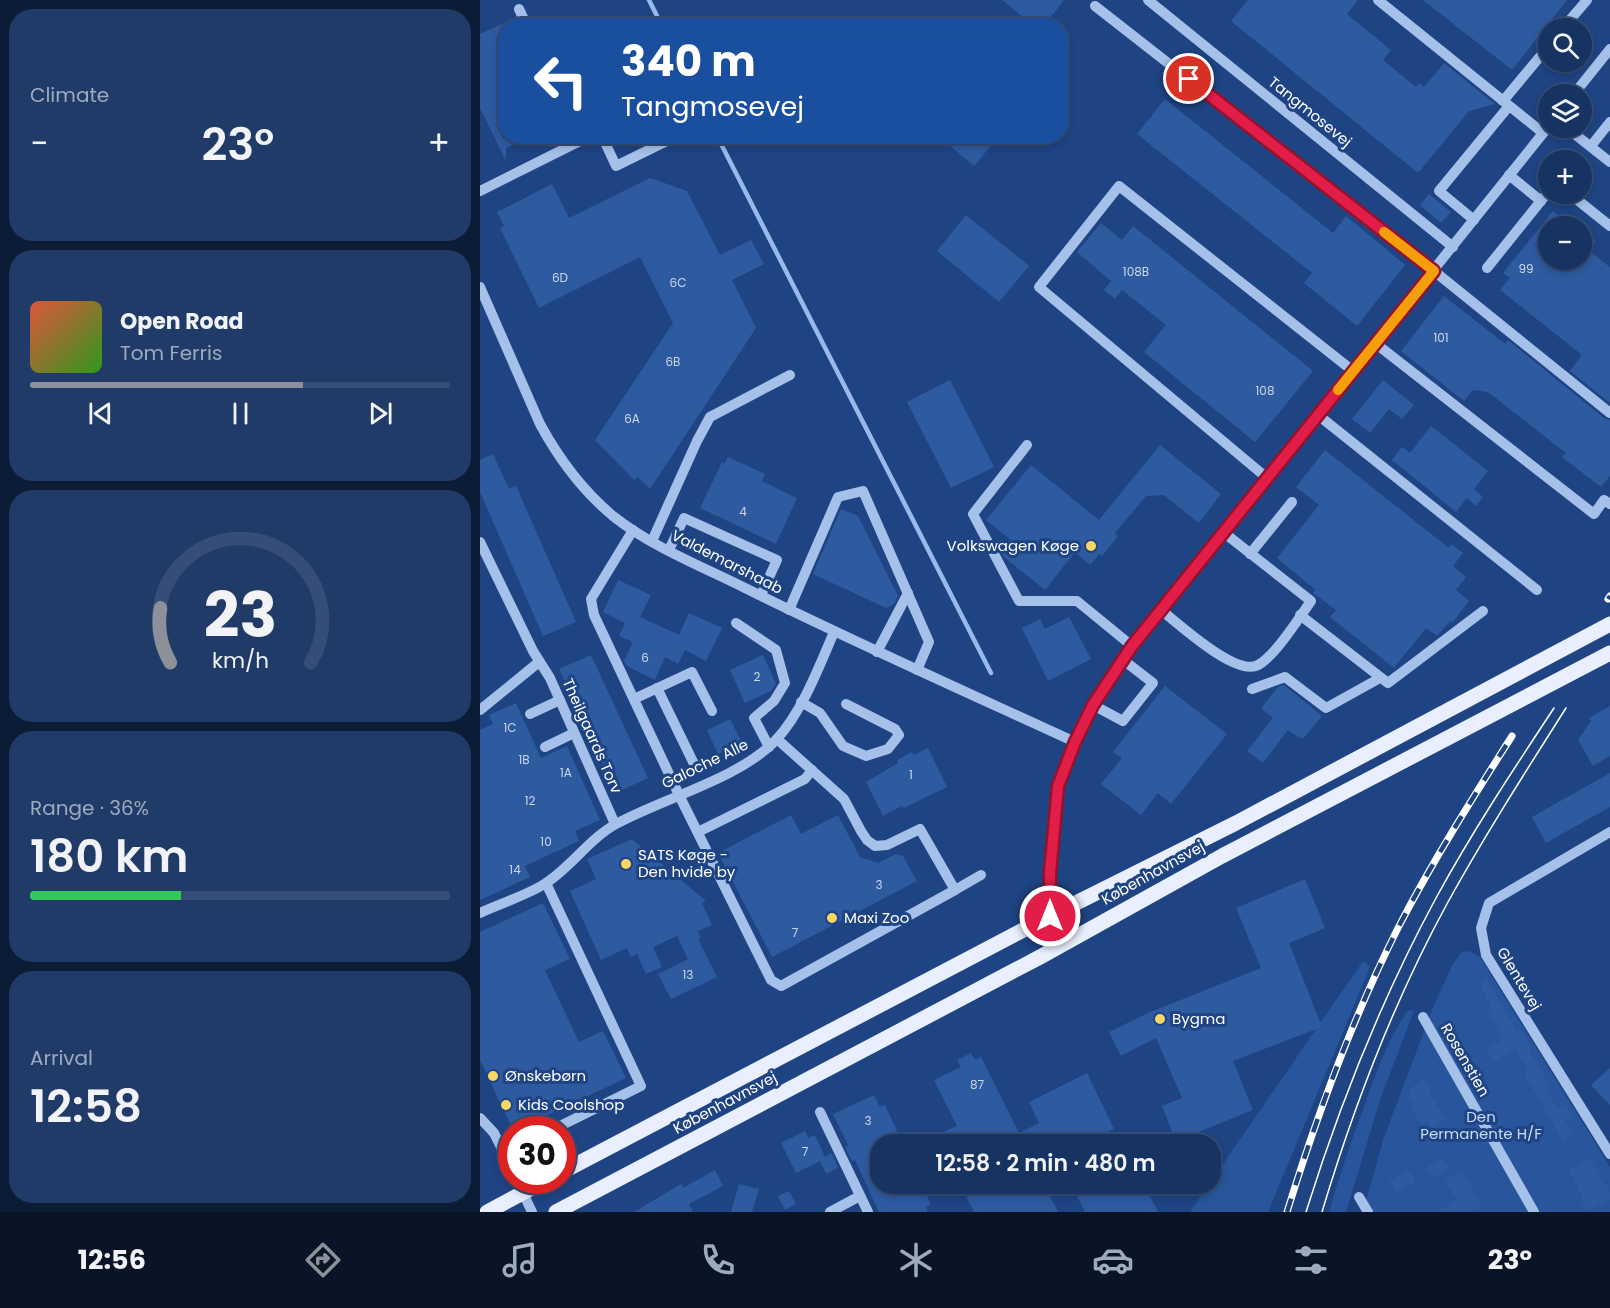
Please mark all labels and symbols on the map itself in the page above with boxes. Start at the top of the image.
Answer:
pin [1163,53,1214,104]
street label: Tangmosevej [1264,71,1356,152]
house number: 99 [1518,260,1534,277]
house number: 108B [1123,263,1149,280]
house number: 6D [552,269,568,286]
house number: 6C [670,274,686,291]
house number: 101 [1433,329,1449,346]
house number: 6B [666,353,680,370]
house number: 108 [1256,382,1274,399]
house number: 6A [624,410,640,427]
house number: 4 [739,503,747,520]
street label: Valdemarshaab [668,524,787,599]
place label: Volkswagen Køge [947,535,1079,556]
marker: Volkswagen Køge [1084,539,1098,553]
house number: 6 [641,649,649,666]
house number: 2 [754,668,761,685]
street label: Theilgaards Torv [558,675,628,797]
house number: 1C [503,719,517,736]
street label: Galoche Alle [658,734,752,794]
house number: 1B [518,751,530,768]
house number: 1A [560,764,572,781]
house number: 1 [909,766,913,783]
house number: 12 [525,792,535,809]
house number: 10 [540,833,552,850]
street label: Københavnsvej [1098,836,1208,910]
place label: SATS Køge - Den hvide by [638,844,736,882]
marker: SATS Køge - Den hvide by [619,857,633,871]
house number: 14 [509,861,521,878]
house number: 3 [875,876,883,893]
position arrow [1018,884,1082,948]
place label: Maxi Zoo [844,907,909,928]
marker: Maxi Zoo [825,911,839,925]
house number: 7 [792,924,799,941]
street label: Glentevej [1492,943,1547,1014]
house number: 13 [683,966,693,983]
place label: Bygma [1172,1008,1225,1029]
marker: Bygma [1153,1012,1167,1026]
street label: Rosenstien [1436,1019,1495,1100]
place label: Ønskebørn [505,1065,586,1086]
street label: Københavnsvej [669,1066,780,1139]
marker: Ønskebørn [486,1069,500,1083]
house number: 87 [970,1076,985,1093]
place label: Kids Coolshop [518,1094,624,1115]
marker: Kids Coolshop [499,1098,513,1112]
park label: Den Permanente H/F [1420,1106,1542,1144]
house number: 3 [864,1112,872,1129]
speed limit sign: 30 [498,1116,576,1194]
house number: 7 [802,1143,809,1160]

